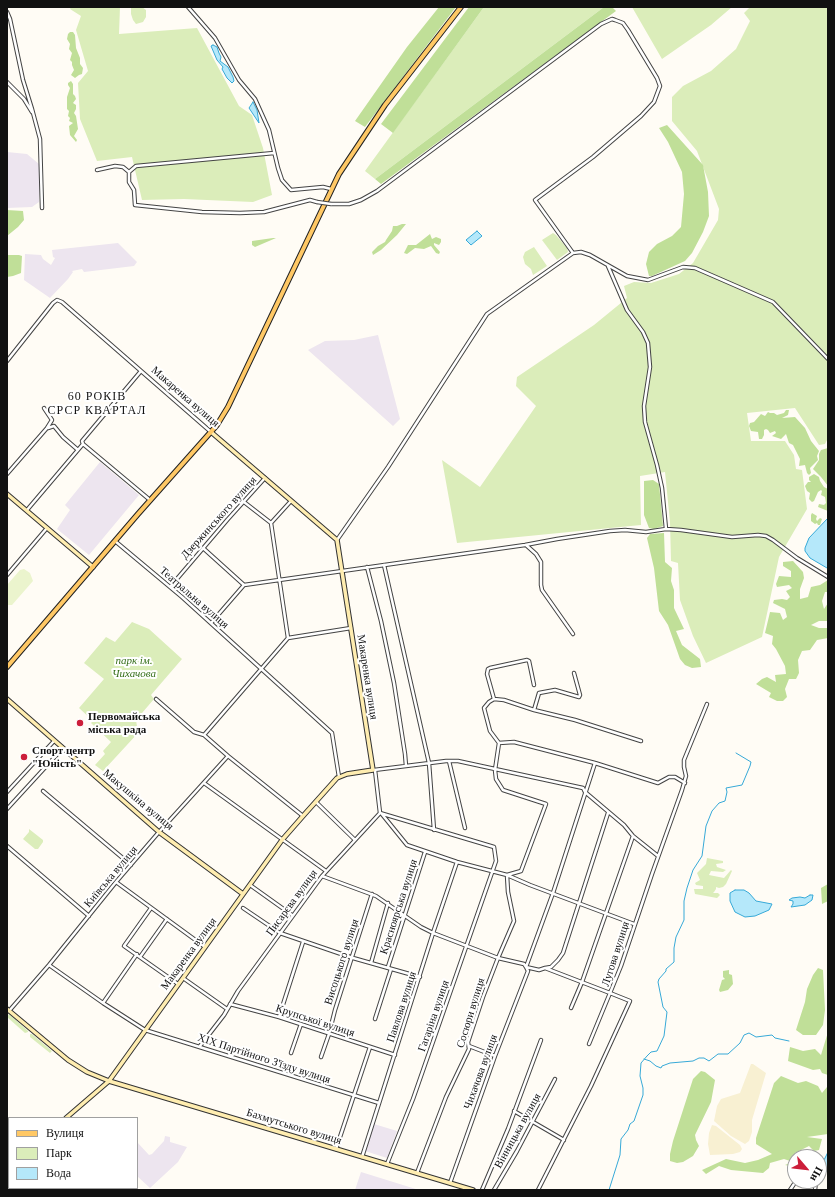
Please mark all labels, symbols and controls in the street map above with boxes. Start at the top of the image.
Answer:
street label: Макаренка вулиця [148,364,222,430]
district label: 60 РОКІВ СРСР КВАРТАЛ [48,390,146,418]
street label: Дзержинського вулиця [178,474,260,562]
street label: Театральна вулиця [157,564,231,632]
street label: Макаренка вулиця [354,634,380,720]
park label: парк ім. Чихачова [112,654,156,680]
place label: Первомайська міська рада [88,710,160,736]
marker: Первомайська міська рада [75,718,85,728]
place label: Спорт центр "Юність" [32,744,95,770]
marker: Спорт центр "Юність" [19,752,29,762]
street label: Макушкіна вулиця [100,767,176,833]
street label: Київська вулиця [81,844,141,910]
street label: Красноярська вулиця [377,858,421,956]
street label: Писарєва вулиця [264,867,320,939]
street label: Макаренка вулиця [158,915,220,993]
street label: Висоцького вулиця [322,917,362,1007]
street label: Лугова вулиця [599,920,633,988]
street label: Павлова вулиця [384,970,420,1044]
street label: Сосюри вулиця [454,976,488,1050]
street label: Гагаріна вулиця [416,979,452,1053]
street label: Крупської вулиця [274,1002,356,1040]
street label: XIX Партійного З'їзду вулиця [196,1031,332,1087]
street label: Чихачова вулиця [461,1033,501,1111]
street label: Вінницька вулиця [492,1091,544,1171]
street label: Бахмутського вулиця [245,1106,343,1148]
legend [8,1117,138,1189]
text: Вулиця [46,1126,84,1140]
text: Парк [46,1146,72,1160]
north arrow [787,1149,827,1189]
text: Пн [808,1165,826,1184]
text: Вода [46,1166,71,1180]

